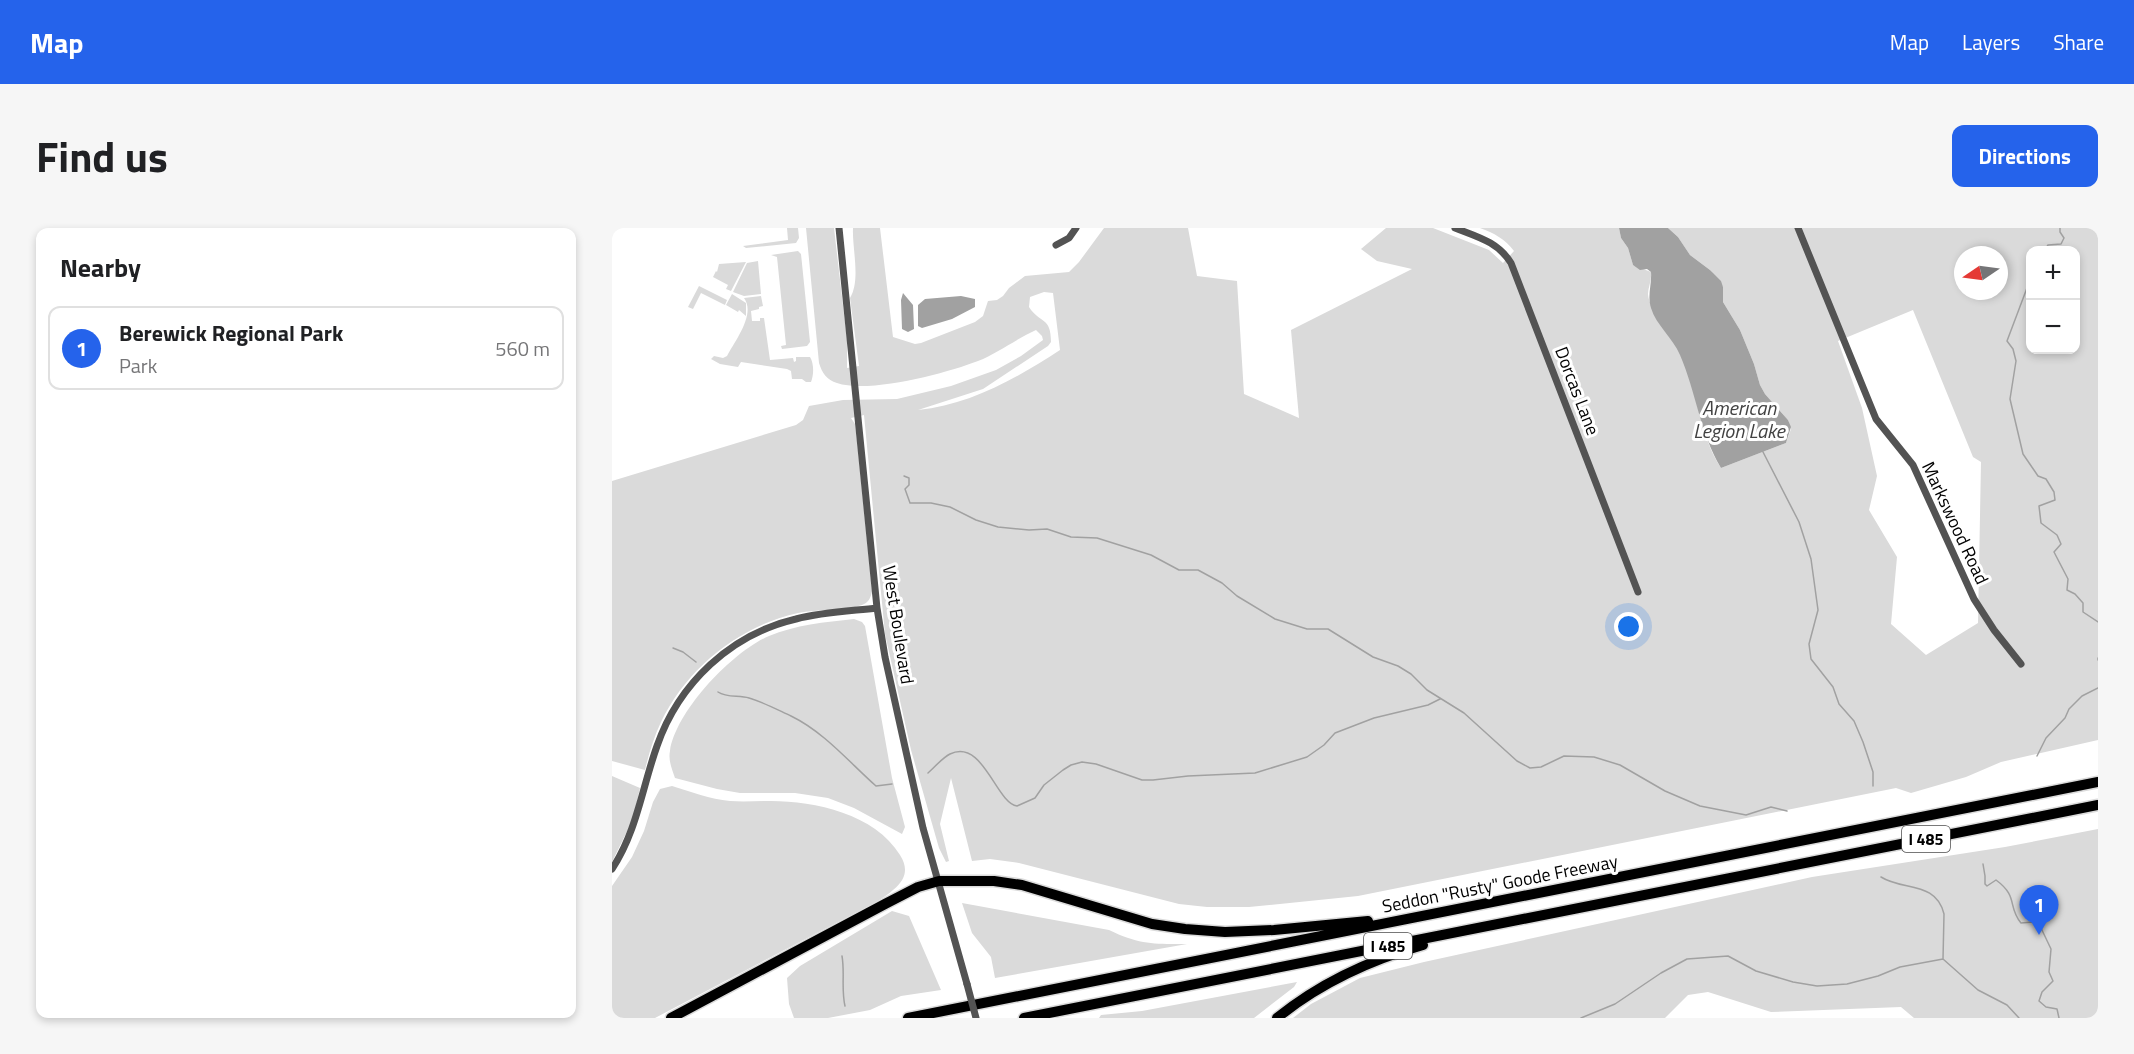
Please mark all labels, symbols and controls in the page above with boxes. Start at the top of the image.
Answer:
text: Map [30,21,84,64]
text: Map [1890,26,1929,58]
text: Layers [1962,26,2020,58]
text: Share [2053,26,2104,58]
text: Find us [36,124,168,188]
button: Directions [1952,125,2098,187]
north arrow [1954,246,2008,300]
map controls [2026,246,2080,354]
button: + [2026,246,2080,300]
text: Nearby [60,248,141,287]
button: − [2026,300,2080,354]
text: Berewick Regional Park [119,316,343,350]
text: 1 [76,333,87,364]
text: 560 m [495,333,550,364]
street label: Dorcas Lane [1548,343,1607,439]
text: Park [119,350,157,381]
water label: American Legion Lake [1693,392,1787,446]
street label: Markswood Road [1915,457,1996,588]
street label: West Boulevard [876,564,921,686]
your location [1614,612,1643,641]
road number: I 485 [1902,826,1950,852]
street label: Seddon "Rusty" Goode Freeway [1380,847,1620,920]
pin: 1 [2020,886,2058,935]
road number: I 485 [1364,933,1412,959]

